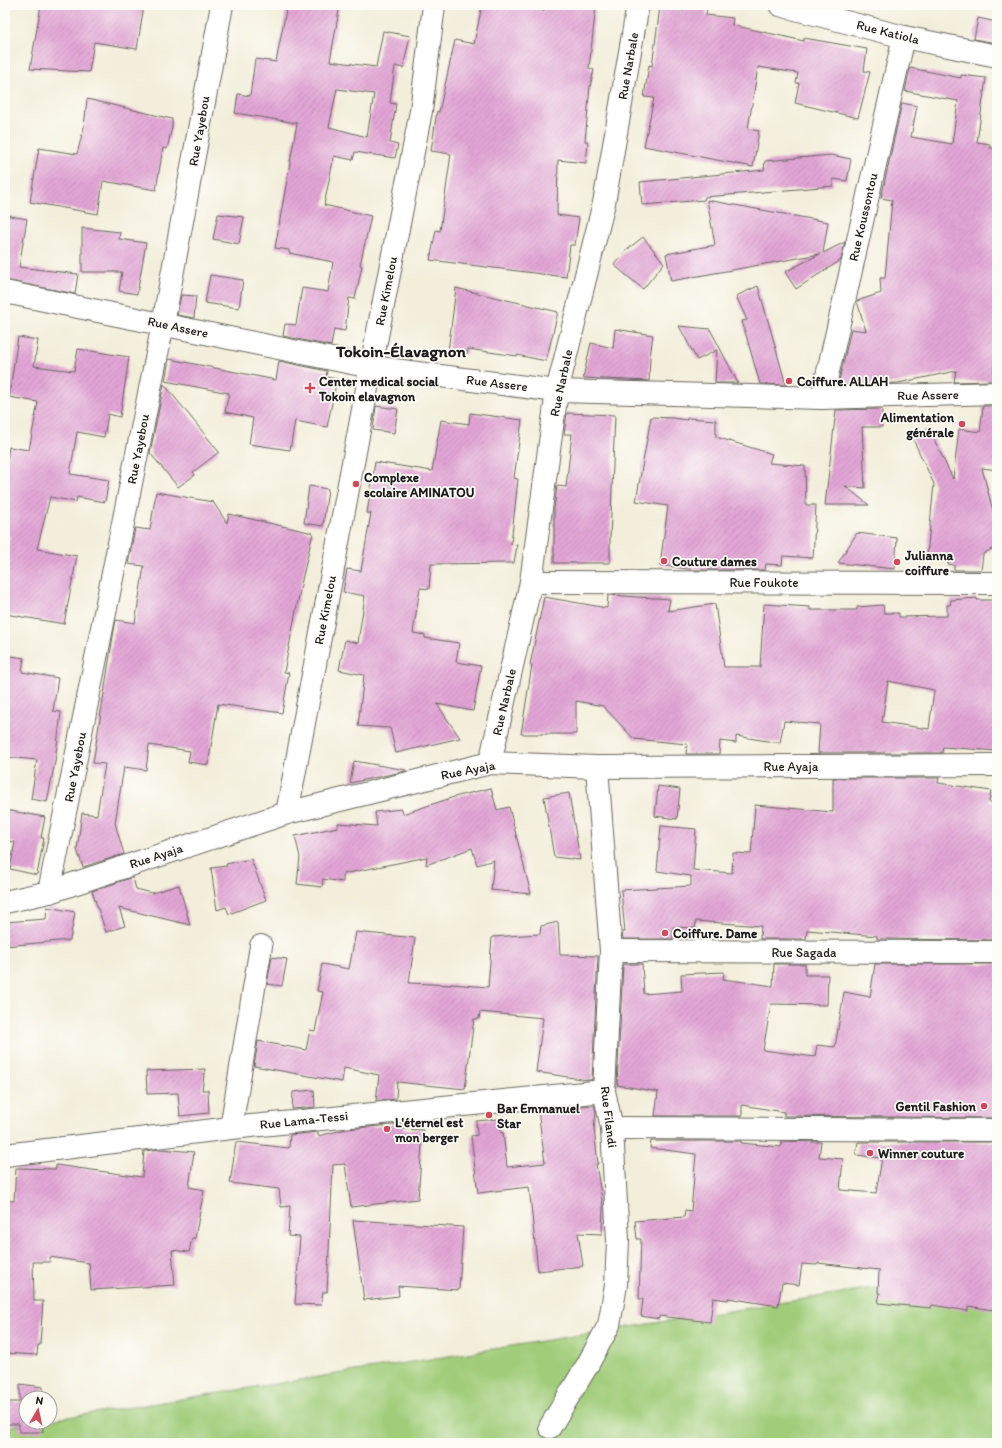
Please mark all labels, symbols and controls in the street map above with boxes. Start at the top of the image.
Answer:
street label: Rue Katiola [855,17,921,47]
street label: Rue Narbale [615,31,641,101]
street label: Rue Yayebou [185,95,213,167]
street label: Rue Koussontou [846,171,880,263]
street label: Rue Kimelou [372,255,400,327]
street label: Rue Assere [146,313,210,341]
district label: Tokoin-Élavagnon [335,341,466,362]
street label: Rue Narbale [547,348,575,418]
street label: Rue Assere [465,372,529,394]
place label: Center medical social Tokoin elavagnon [318,374,439,405]
place label: Coiffure. ALLAH [797,374,888,389]
marker: Coiffure. ALLAH [784,376,794,386]
marker: Center medical social Tokoin elavagnon [304,382,316,394]
street label: Rue Assere [897,387,959,403]
place label: Alimentation générale [880,410,955,441]
street label: Rue Yayebou [124,413,152,485]
marker: Alimentation générale [957,419,967,429]
place label: Complexe scolaire AMINATOU [364,470,475,500]
marker: Complexe scolaire AMINATOU [351,479,361,489]
place label: Julianna coiffure [904,548,953,578]
place label: Couture dames [672,554,757,569]
marker: Couture dames [659,556,669,566]
marker: Julianna coiffure [892,557,902,567]
street label: Rue Kimelou [311,574,339,646]
street label: Rue Foukote [729,575,799,590]
street label: Rue Narbale [489,667,519,737]
street label: Rue Yayebou [61,731,89,803]
street label: Rue Ayaja [440,757,497,783]
street label: Rue Ayaja [763,759,819,774]
street label: Rue Ayaja [127,840,185,872]
place label: Coiffure. Dame [673,926,757,941]
marker: Coiffure. Dame [660,928,670,938]
street label: Rue Sagada [772,945,837,960]
street label: Rue Filandi [598,1085,620,1149]
place label: Gentil Fashion [896,1099,977,1114]
place label: Bar Emmanuel Star [497,1101,580,1131]
marker: Gentil Fashion [979,1101,989,1111]
street label: Rue Lama-Tessi [259,1108,349,1132]
marker: Bar Emmanuel Star [484,1110,494,1120]
place label: L'éternel est mon berger [394,1115,463,1146]
marker: L'éternel est mon berger [382,1124,392,1134]
place label: Winner couture [878,1146,964,1161]
marker: Winner couture [865,1148,875,1158]
north arrow [18,1390,58,1430]
text: N [35,1394,44,1408]

